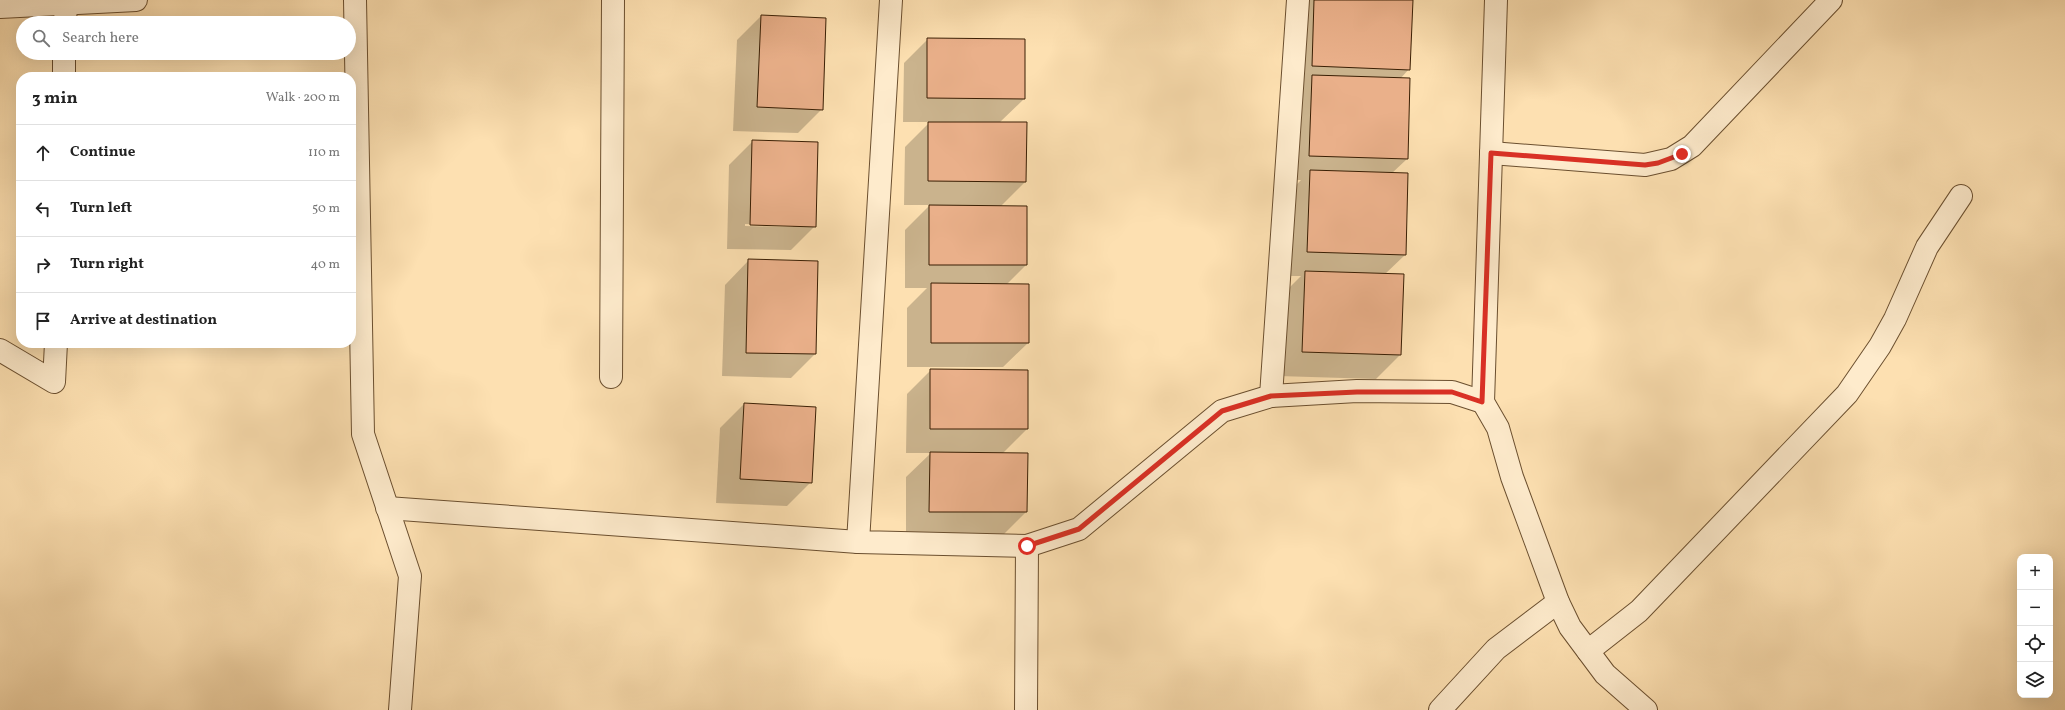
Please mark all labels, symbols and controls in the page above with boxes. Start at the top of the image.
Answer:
search box [16,16,356,60]
icon: search [30,27,52,49]
text: Search here [62,28,139,49]
text: 3 min [32,87,78,110]
text: Walk · 200 m [266,89,340,107]
icon: ahead [32,142,54,164]
text: Continue [70,142,135,163]
text: 110 m [308,144,340,162]
route end [1673,145,1691,163]
icon: left [32,198,54,220]
text: Turn left [70,198,132,219]
text: 50 m [312,200,340,218]
icon: right [32,254,54,276]
text: Turn right [70,254,144,275]
text: 40 m [311,256,340,274]
icon: arrive [32,310,54,332]
text: Arrive at destination [70,310,217,331]
route start [1018,537,1036,555]
map controls [2017,554,2053,698]
button: + [2017,554,2053,590]
button: − [2017,590,2053,626]
button: locate [2017,626,2053,662]
button: layers [2017,662,2053,698]

